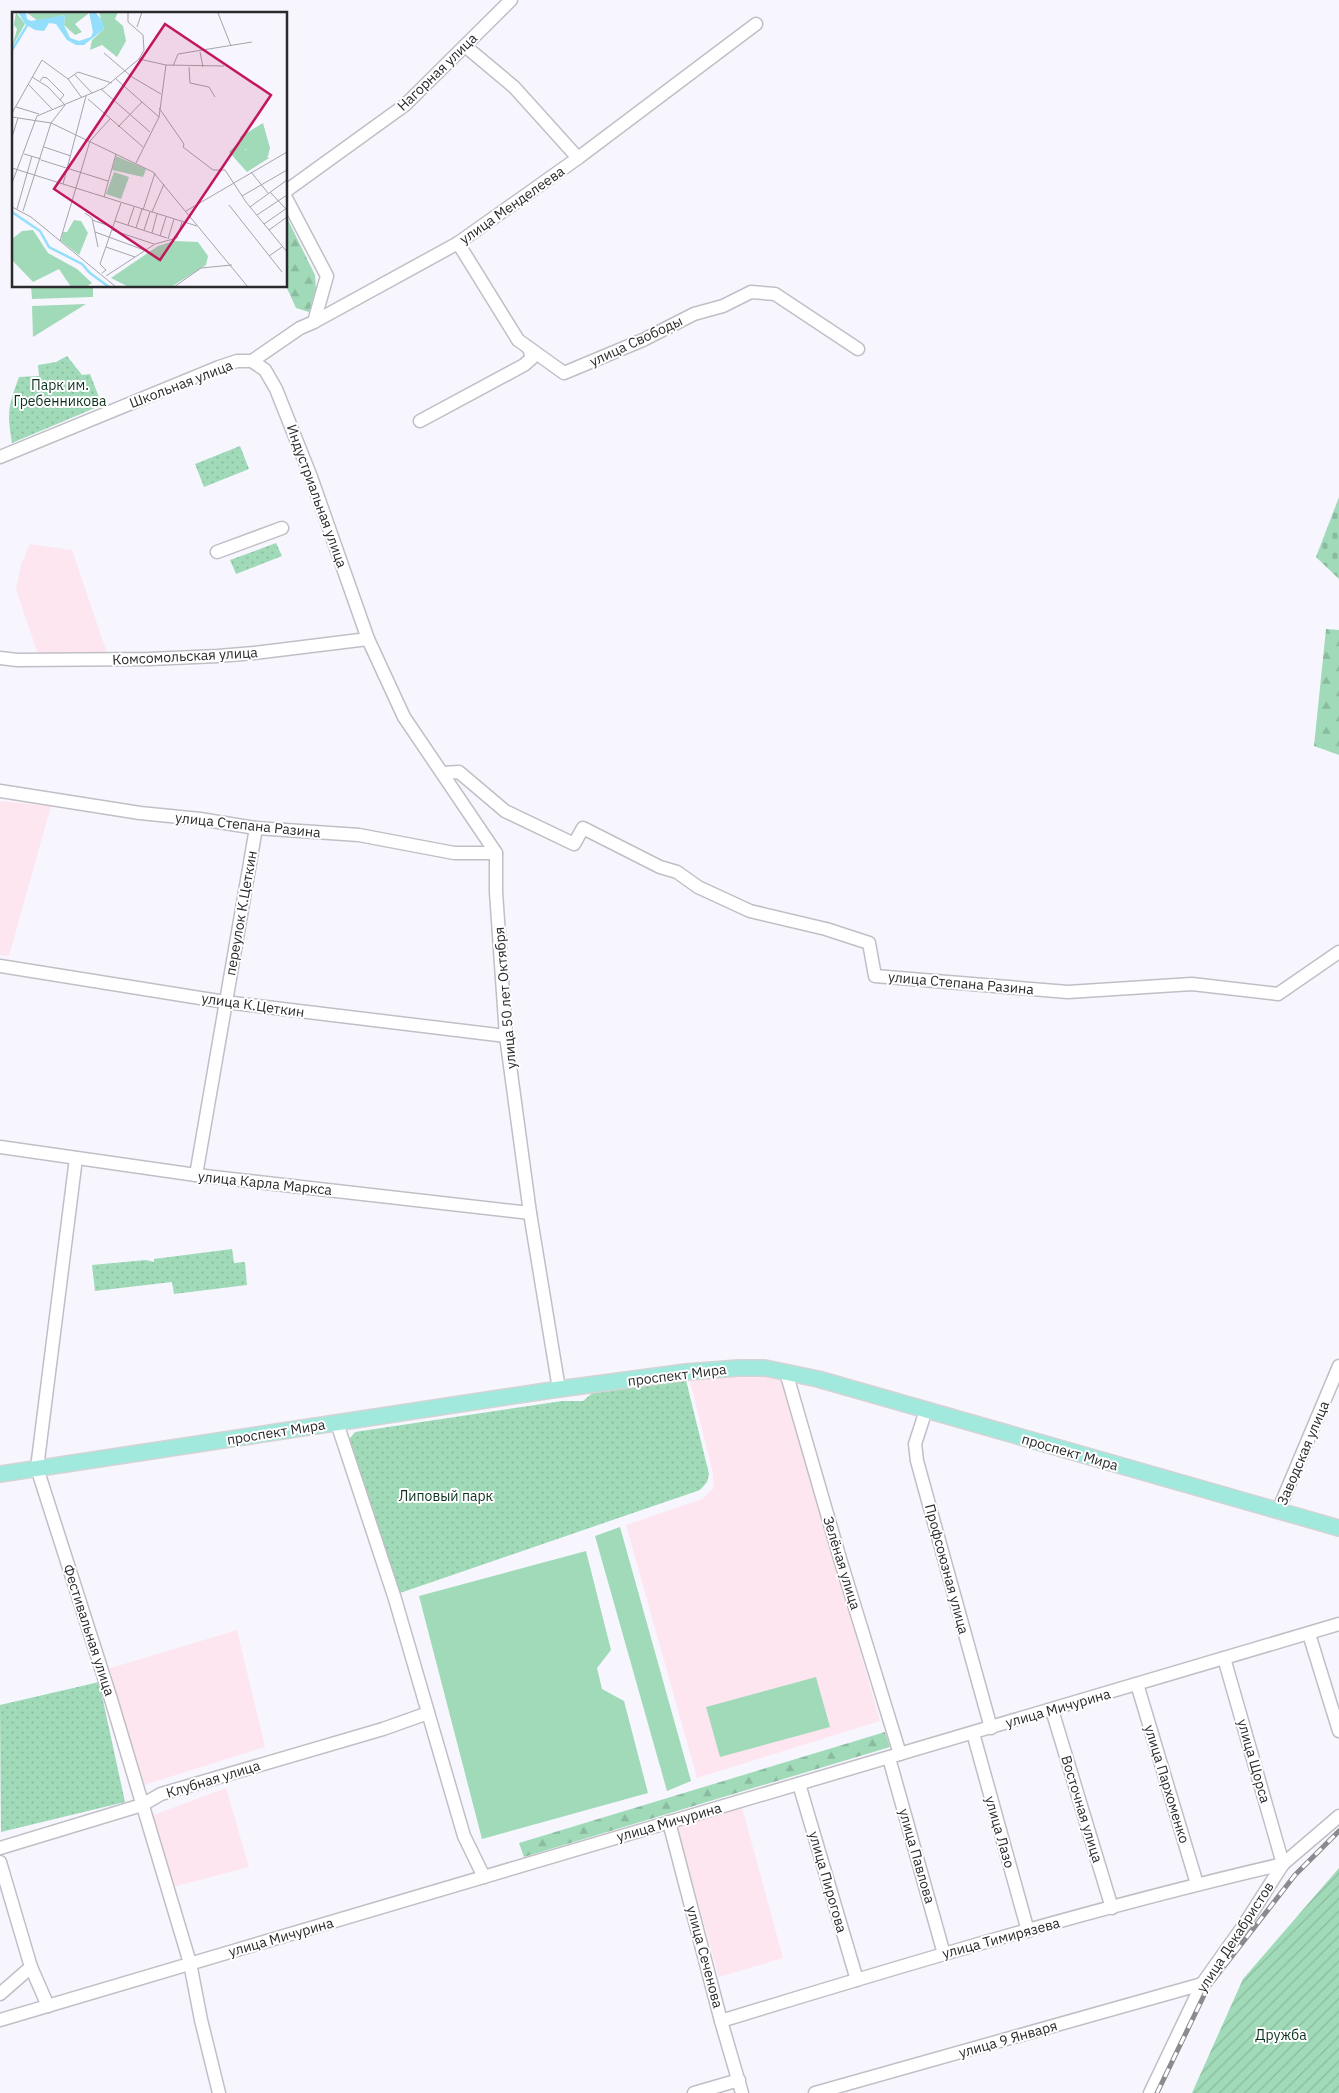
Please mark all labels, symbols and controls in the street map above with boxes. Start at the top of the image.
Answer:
inset map [12,12,288,288]
street label: Нагорная улица [393,29,481,115]
street label: улица Менделеева [456,162,568,248]
street label: улица Свободы [587,312,685,370]
street label: Школьная улица [127,356,236,412]
park label: Парк им. Гребенникова [14,376,107,410]
street label: Индустриальная улица [283,422,352,571]
street label: Комсомольская улица [112,643,259,669]
street label: улица Степана Разина [174,808,322,842]
street label: переулок К.Цеткин [221,849,261,977]
street label: улица 50 лет Октября [490,926,520,1070]
street label: улица Степана Разина [887,968,1035,998]
street label: улица К.Цеткин [200,989,306,1021]
street label: улица Карла Маркса [197,1167,333,1199]
street label: проспект Мира [627,1360,728,1390]
street label: Заводская улица [1273,1398,1333,1508]
street label: проспект Мира [225,1415,327,1449]
street label: проспект Мира [1020,1430,1121,1475]
park label: Липовый парк [399,1487,494,1505]
street label: Профсоюзная улица [921,1502,973,1637]
street label: Зелёная улица [819,1514,865,1612]
street label: Фестивальная улица [59,1562,119,1699]
street label: улица Мичурина [1003,1684,1113,1732]
street label: улица Щорса [1233,1717,1275,1806]
street label: улица Пархоменко [1140,1723,1194,1846]
street label: Восточная улица [1057,1753,1107,1865]
street label: Клубная улица [164,1756,263,1802]
street label: улица Лазо [981,1794,1019,1870]
street label: улица Мичурина [614,1798,724,1846]
street label: улица Павлова [895,1806,939,1906]
street label: улица Пирогова [805,1829,851,1935]
street label: улица Декабристов [1192,1878,1278,1996]
street label: улица Сеченова [683,1904,727,2011]
street label: улица Мичурина [226,1913,336,1961]
street label: улица Тимирязева [940,1913,1062,1962]
street label: улица 9 Января [957,2016,1059,2062]
park label: Дружба [1255,2026,1307,2044]

